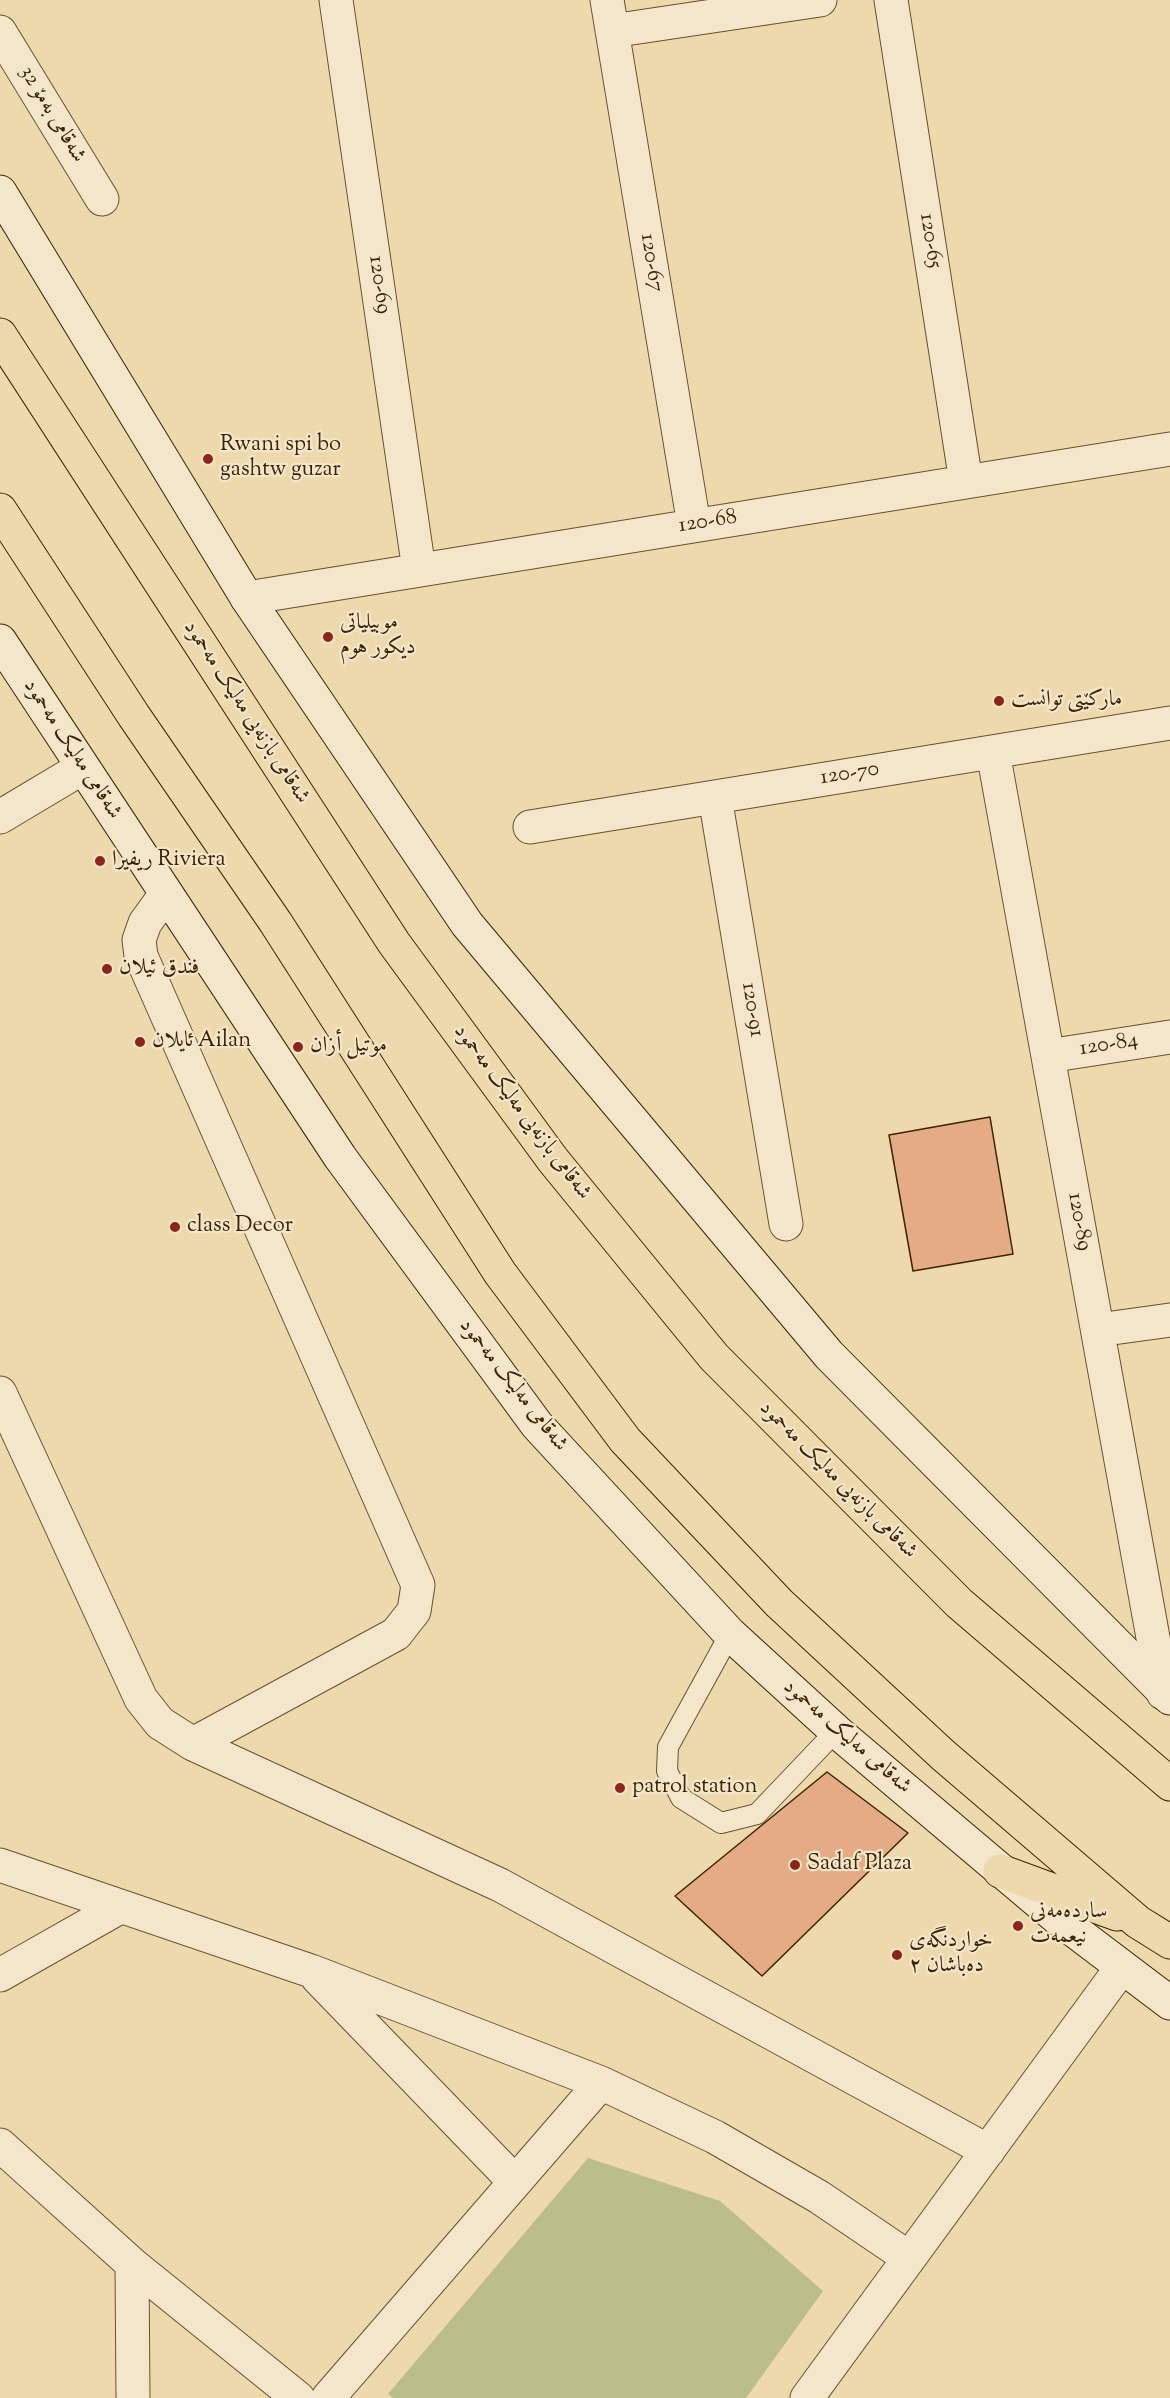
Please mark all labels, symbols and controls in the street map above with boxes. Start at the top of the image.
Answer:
street label: شەقامی بەمۆ 32 [12,62,90,168]
street label: 120-65 [912,212,946,270]
street label: 120-67 [632,232,668,294]
street label: 120-69 [361,254,395,316]
place label: Rwani spi bo gashtw guzar [220,433,341,484]
marker: Rwani spi bo gashtw guzar [201,452,215,466]
street label: 120-68 [677,505,739,541]
place label: موبیلیاتی دیکور هوم [340,611,416,662]
street label: شەقامی بازنەیی مەلیک مەحمود [176,616,314,810]
marker: موبیلیاتی دیکور هوم [321,630,335,644]
street label: شەقامی مەلیک مەحمود [16,675,126,825]
place label: مارکێتی توانست [1011,688,1122,714]
marker: مارکێتی توانست [992,694,1006,708]
street label: 120-70 [819,757,881,793]
place label: ریفیرا Riviera [112,848,226,874]
marker: ریفیرا Riviera [93,854,107,868]
place label: فندق ئيلان [119,956,199,982]
marker: فندق ئيلان [100,962,114,976]
street label: 120-91 [734,981,768,1039]
street label: شەقامی بازنەیی مەلیک مەحمود [446,1020,596,1206]
street label: 120-84 [1078,1028,1140,1064]
place label: ئایلان Ailan [152,1029,251,1055]
place label: موتيل أزان [310,1034,387,1060]
marker: ئایلان Ailan [133,1035,147,1049]
marker: موتيل أزان [291,1040,305,1054]
street label: 120-89 [1060,1191,1096,1253]
place label: class Decor [187,1214,293,1240]
marker: class Decor [168,1220,182,1234]
street label: شەقامی مەلیک مەحمود [452,1314,572,1458]
street label: شەقامی بازنەیی مەلیک مەحمود [752,1396,922,1566]
street label: شەقامی مەلیک مەحمود [776,1675,916,1801]
place label: patrol station [632,1775,757,1801]
marker: patrol station [613,1781,627,1795]
place label: Sadaf Plaza [807,1852,912,1878]
marker: Sadaf Plaza [788,1858,802,1872]
place label: ساردەمەنی نیعمەت [1030,1900,1107,1952]
marker: ساردەمەنی نیعمەت [1011,1919,1025,1933]
place label: خواردنگەی دەباشان ٢ [909,1929,993,1981]
marker: خواردنگەی دەباشان ٢ [890,1948,904,1962]

